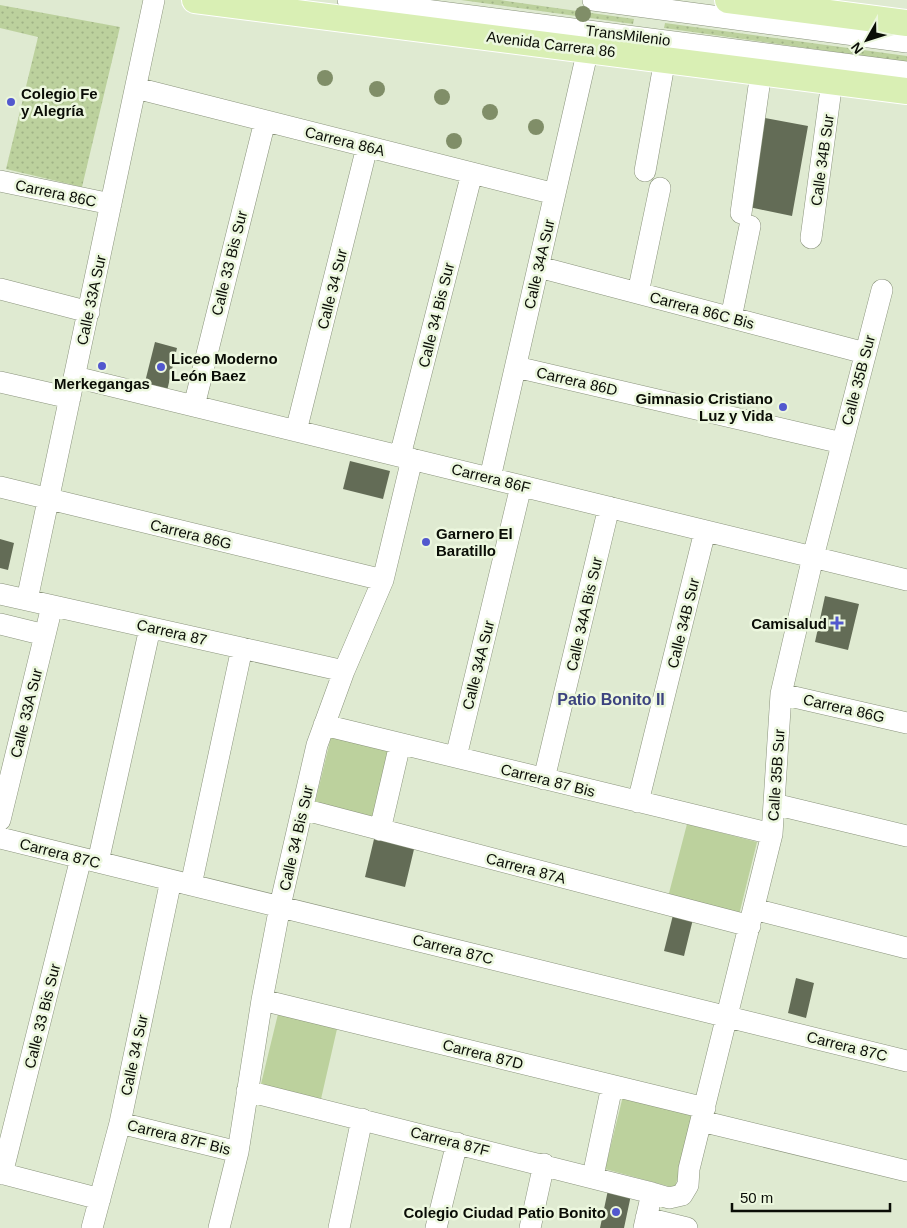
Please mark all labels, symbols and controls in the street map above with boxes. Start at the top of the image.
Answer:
north arrow [842,15,892,65]
street label: TransMilenio [585,21,671,49]
street label: Avenida Carrera 86 [486,28,616,60]
text: N [847,39,866,57]
place label: Colegio Fe y Alegría [21,85,98,119]
marker: Colegio Fe y Alegría [5,96,17,108]
street label: Calle 34B Sur [807,113,837,207]
street label: Carrera 86A [303,123,387,159]
street label: Carrera 86C [14,176,98,210]
street label: Calle 33 Bis Sur [208,209,250,317]
street label: Calle 34A Sur [520,217,558,311]
street label: Calle 34 Sur [314,247,350,331]
street label: Calle 33A Sur [73,253,109,347]
street label: Calle 34 Bis Sur [415,261,457,369]
street label: Carrera 86C Bis [648,288,756,332]
street label: Calle 35B Sur [838,333,878,427]
place label: Liceo Moderno León Baez [171,350,278,384]
marker: Merkegangas [96,360,108,372]
marker: Liceo Moderno León Baez [155,361,167,373]
street label: Carrera 86D [535,363,619,399]
place label: Merkegangas [54,375,150,392]
place label: Gimnasio Cristiano Luz y Vida [635,390,774,424]
marker: Gimnasio Cristiano Luz y Vida [777,401,789,413]
street label: Carrera 86F [450,460,532,496]
street label: Carrera 86G [148,516,234,552]
place label: Garnero El Baratillo [436,525,513,559]
marker: Garnero El Baratillo [420,536,432,548]
street label: Calle 34A Bis Sur [563,555,605,673]
street label: Calle 34B Sur [664,576,702,670]
place label: Camisalud [751,615,827,632]
street label: Carrera 87 [135,616,209,648]
marker: Camisalud [831,617,843,629]
street label: Calle 34A Sur [459,618,497,712]
street label: Calle 33A Sur [7,666,45,760]
street label: Carrera 86G [801,690,887,726]
district label: Patio Bonito II [557,691,665,708]
street label: Calle 35B Sur [764,728,788,822]
street label: Carrera 87 Bis [499,760,597,800]
street label: Calle 34 Bis Sur [276,784,316,892]
street label: Carrera 87C [18,835,102,871]
street label: Carrera 87A [484,849,568,887]
street label: Carrera 87C [411,931,495,967]
street label: Calle 33 Bis Sur [21,962,63,1070]
street label: Calle 34 Sur [117,1013,151,1097]
street label: Carrera 87C [805,1028,889,1064]
street label: Carrera 87D [441,1036,525,1072]
street label: Carrera 87F Bis [126,1116,232,1158]
street label: Carrera 87F [409,1123,491,1159]
scale bar [732,1180,890,1212]
text: 50 m [740,1189,773,1206]
place label: Colegio Ciudad Patio Bonito [404,1204,606,1221]
marker: Colegio Ciudad Patio Bonito [610,1206,622,1218]

